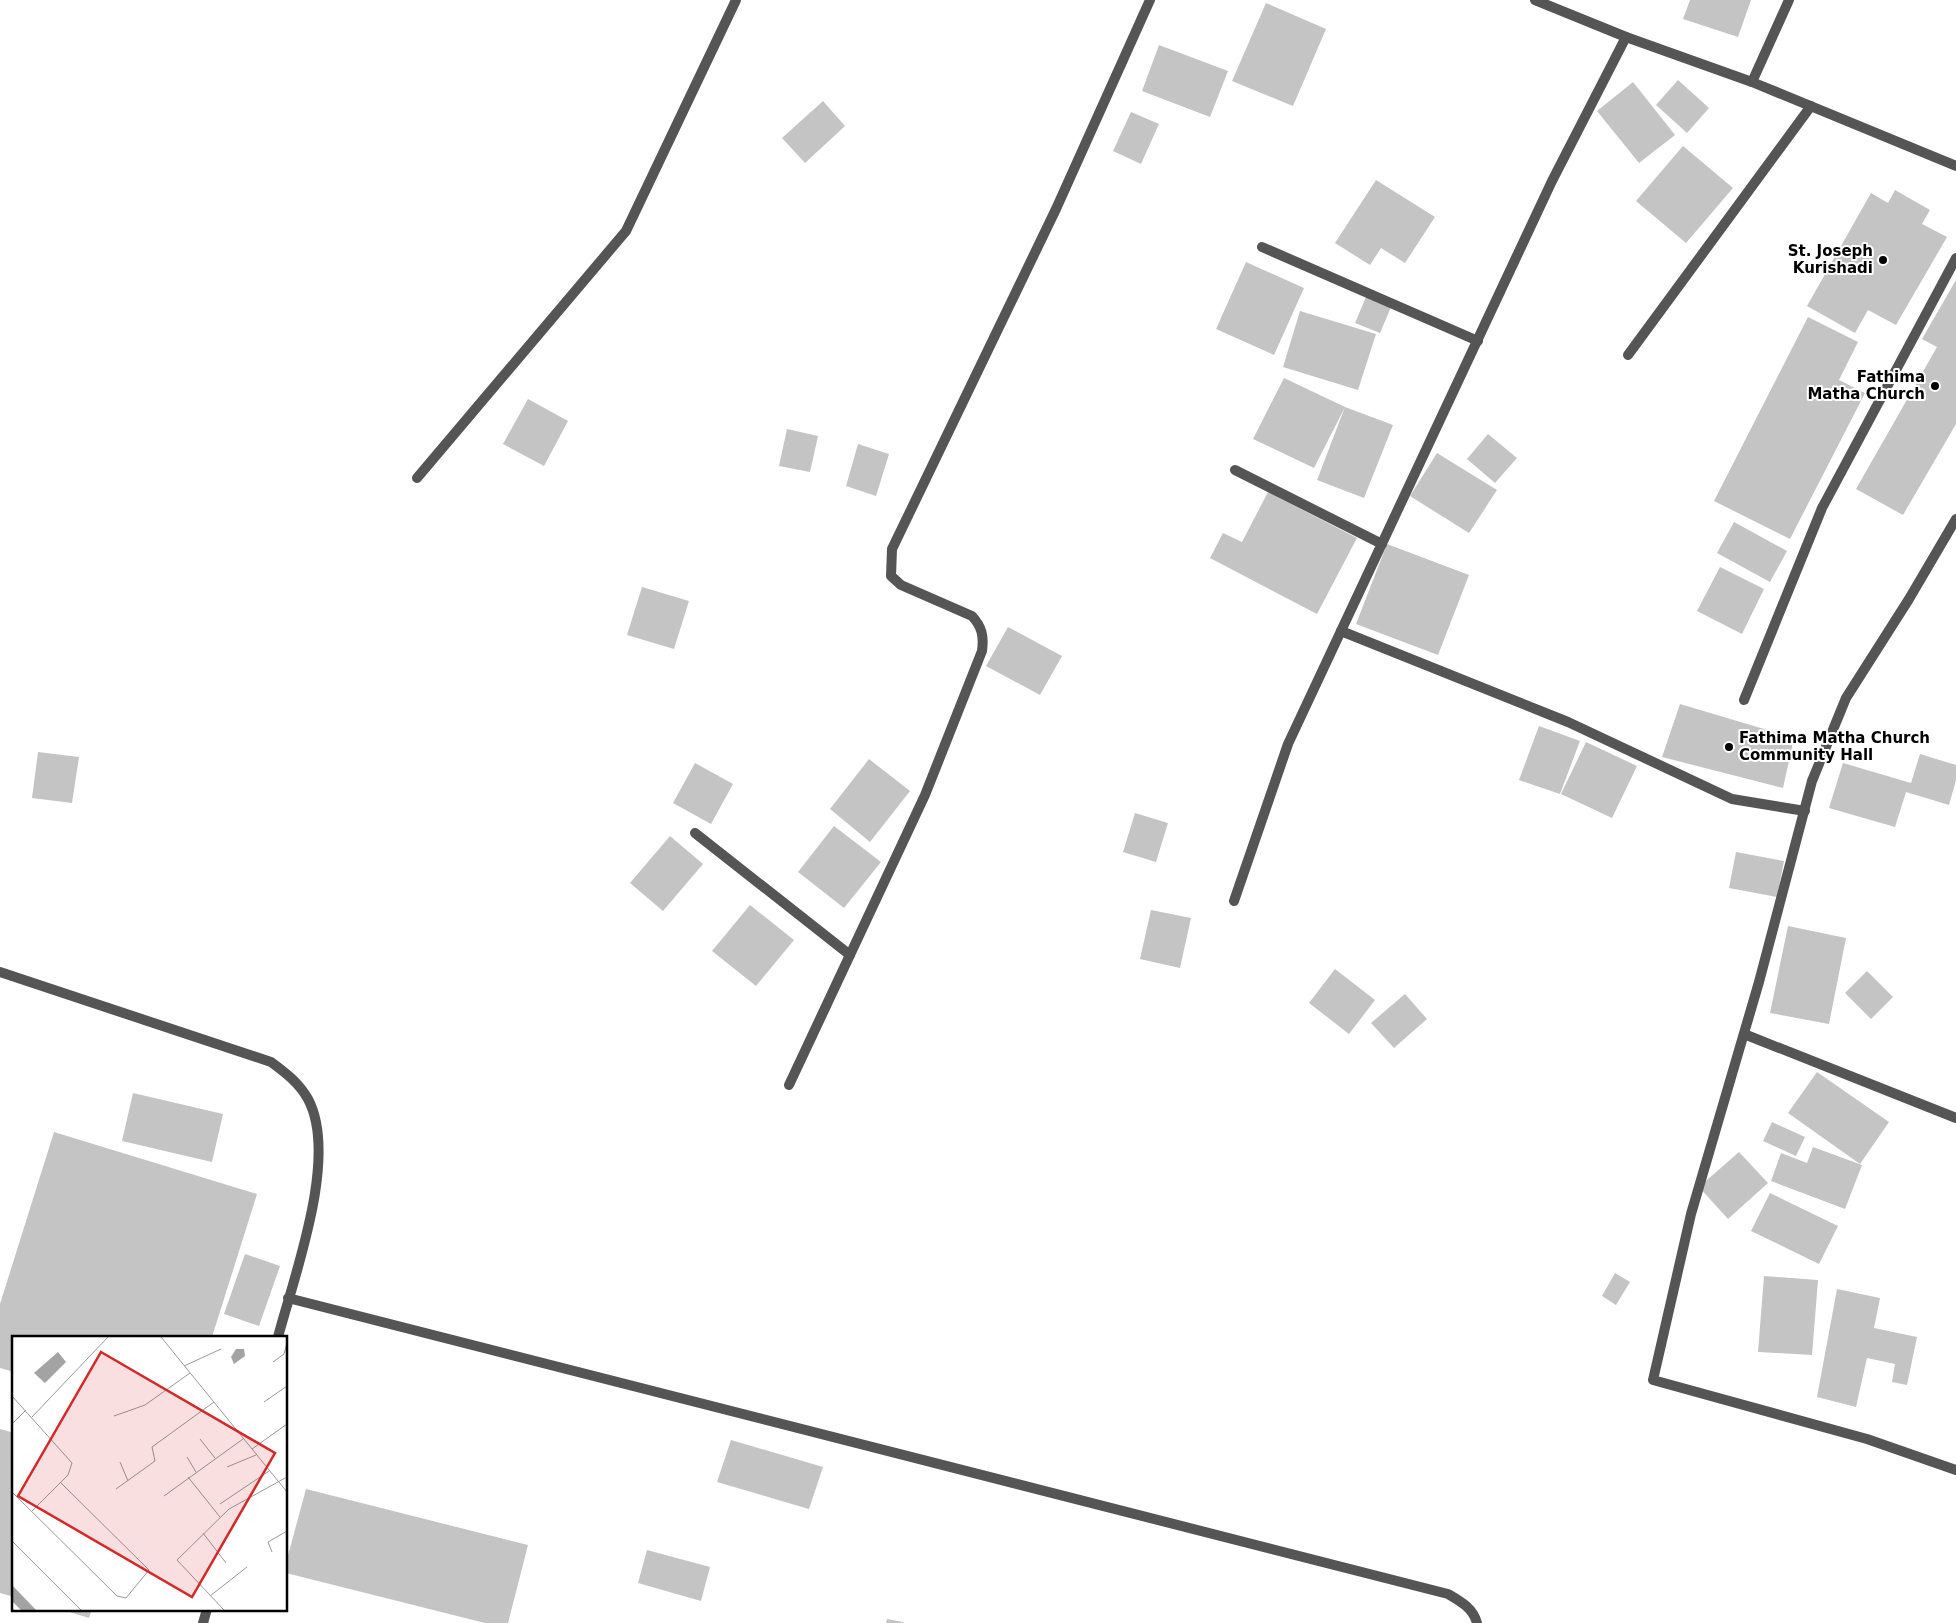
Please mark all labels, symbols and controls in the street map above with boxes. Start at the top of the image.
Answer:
place label: St. Joseph Kurishadi [1788,242,1873,277]
marker: St. Joseph Kurishadi [1877,254,1889,266]
place label: Fathima Matha Church [1807,368,1925,403]
marker: Fathima Matha Church [1929,380,1941,392]
place label: Fathima Matha Church Community Hall [1739,729,1930,764]
marker: Fathima Matha Church Community Hall [1723,741,1735,753]
inset map [12,1336,288,1610]

